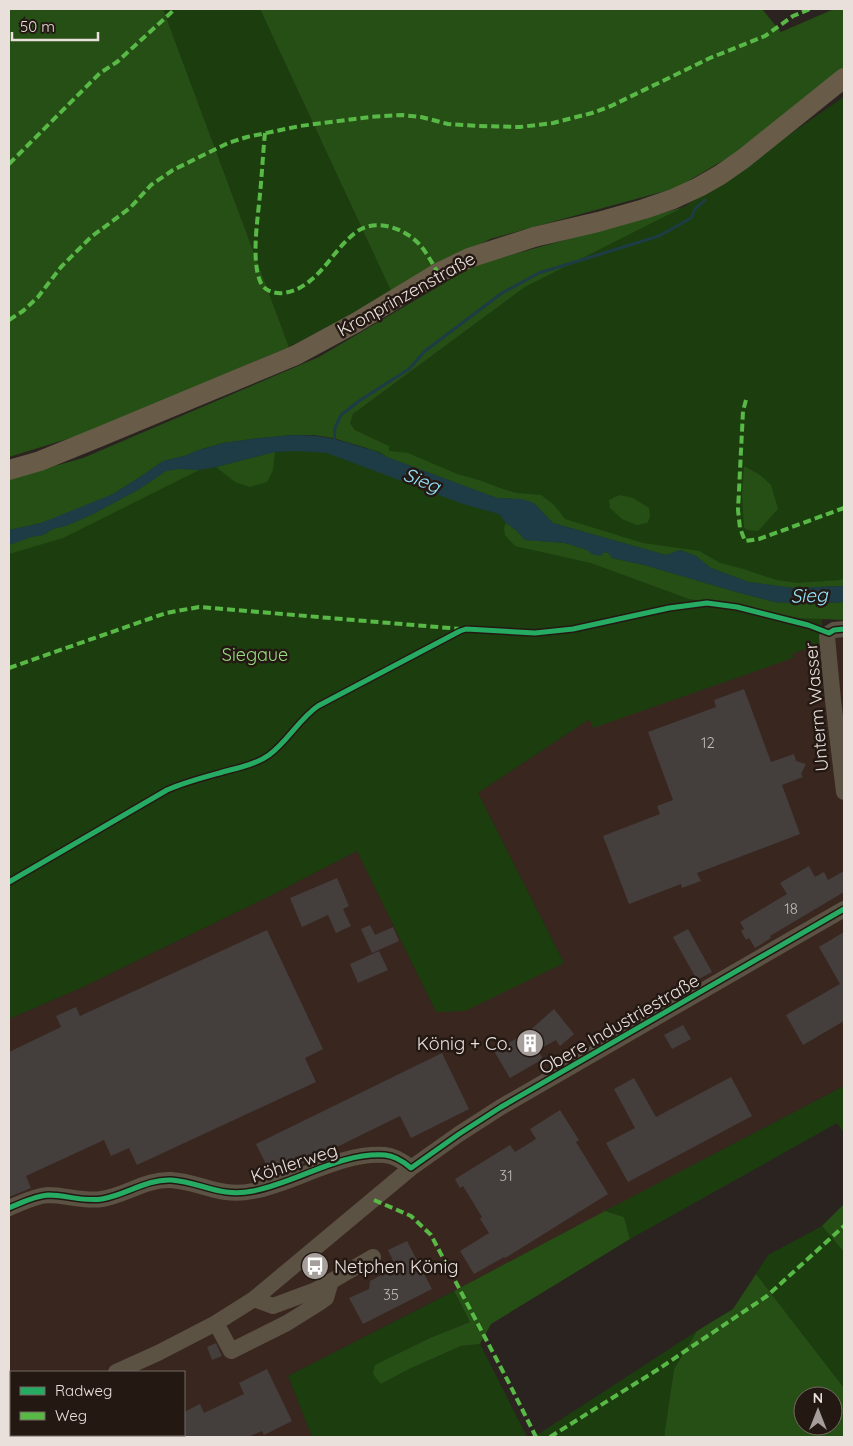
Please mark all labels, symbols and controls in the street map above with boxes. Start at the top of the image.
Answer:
scale bar [12,10,99,42]
text: 50 m [20,17,55,36]
street label: Kronprinzenstraße [333,247,479,341]
water label: Sieg [400,462,445,499]
water label: Sieg [790,582,829,608]
street label: Unterm Wasser [799,641,833,773]
park label: Siegaue [222,643,288,666]
house number: 12 [701,733,715,752]
house number: 18 [784,899,798,918]
street label: Obere Industriestraße [535,969,703,1079]
building icon: König + Co. [515,1028,545,1058]
place label: König + Co. [417,1032,511,1055]
street label: Köhlerweg [248,1138,340,1188]
house number: 31 [499,1166,513,1185]
bus stop icon: Netphen König [300,1251,330,1281]
place label: Netphen König [334,1255,459,1278]
house number: 35 [383,1285,399,1304]
legend [10,1371,185,1436]
text: Radweg [55,1381,112,1400]
north arrow [793,1386,843,1436]
text: N [813,1389,823,1407]
text: Weg [55,1406,87,1425]

